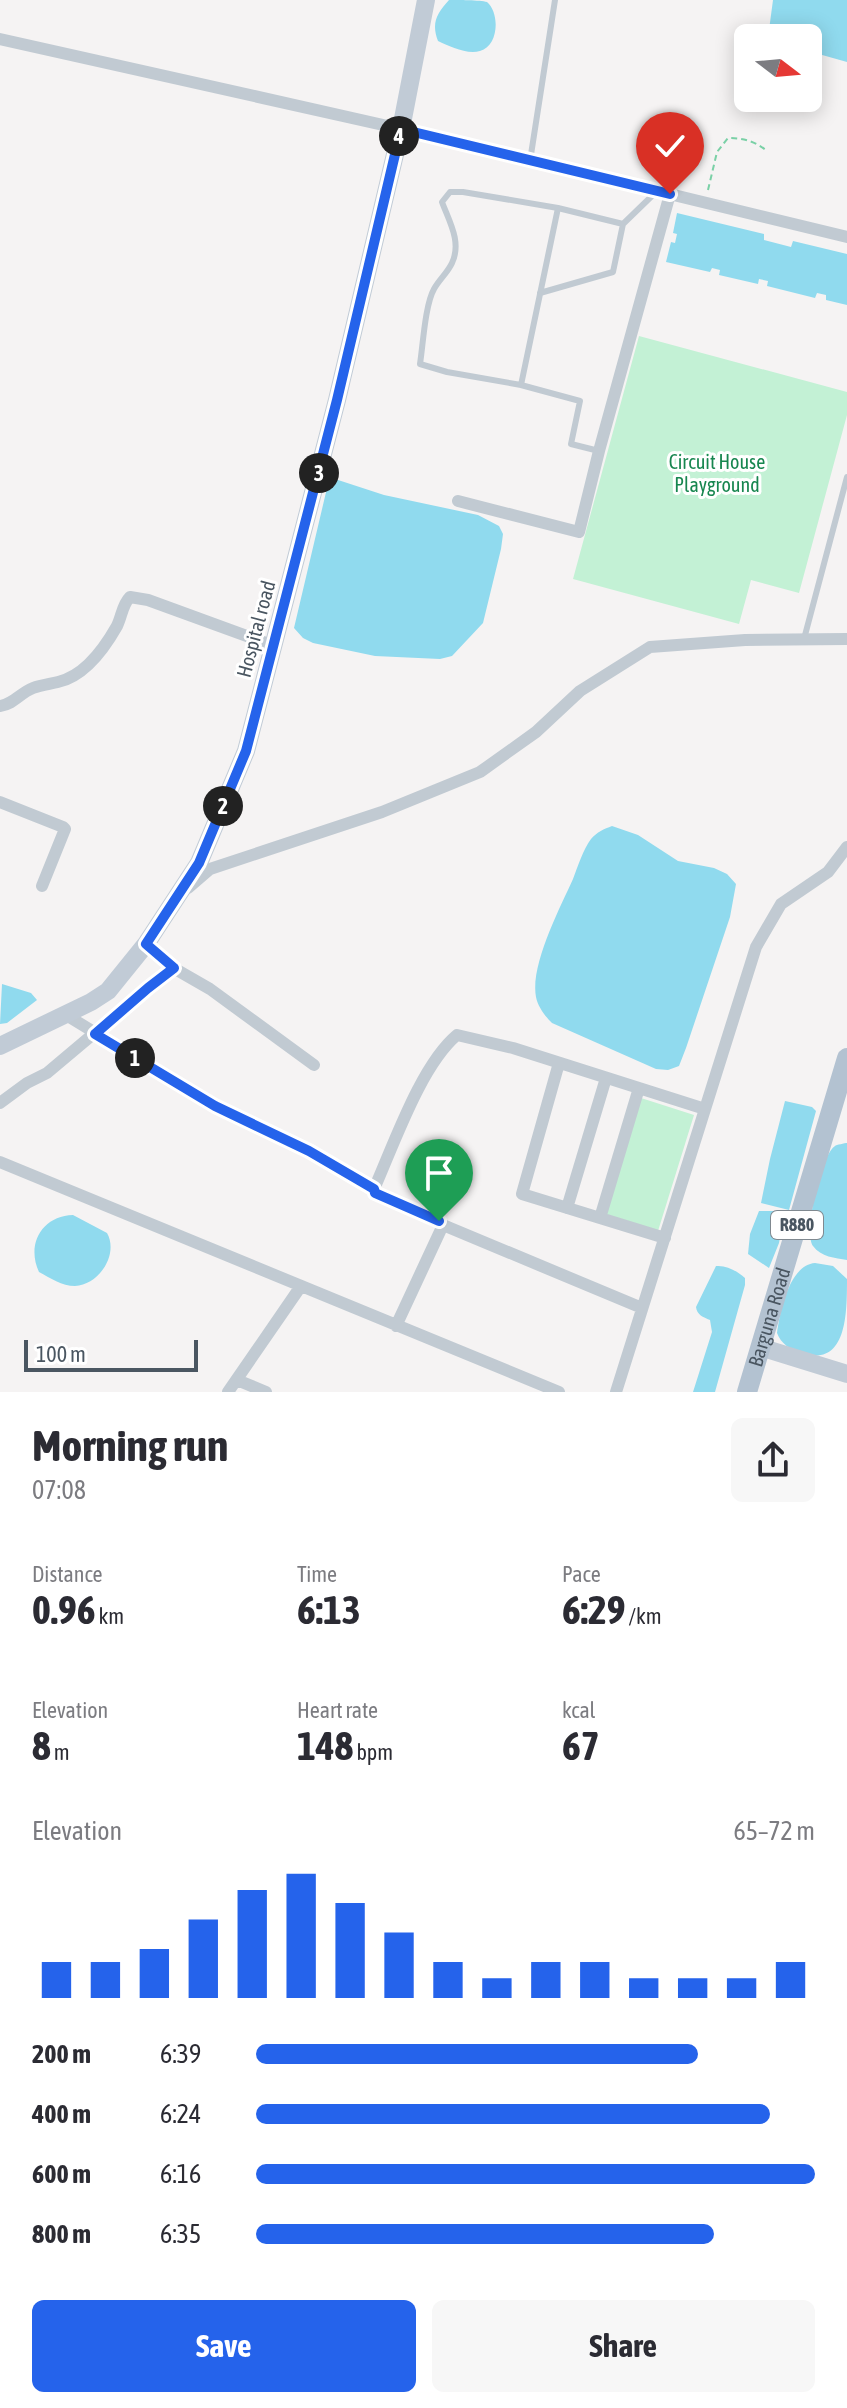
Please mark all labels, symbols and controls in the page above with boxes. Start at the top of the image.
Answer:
north arrow [734,24,822,112]
map controls [734,24,822,112]
pin [636,112,704,194]
pin: 4 [379,116,419,156]
text: 4 [394,123,404,149]
icon: check [648,124,692,168]
park label: Circuit House Playground [669,450,765,496]
pin: 3 [299,453,339,493]
text: 3 [314,460,324,486]
street label: Hospital road [232,578,279,680]
pin: 2 [203,786,243,826]
text: 2 [218,793,228,819]
pin: 1 [115,1038,155,1078]
text: 1 [130,1045,140,1071]
pin [405,1139,473,1221]
icon: arrive [417,1151,461,1195]
road number: R880 [771,1211,823,1239]
street label: Barguna Road [743,1265,795,1369]
scale bar [24,1336,198,1372]
text: 100 m [36,1341,86,1367]
button: share [731,1418,815,1502]
text: Morning run [32,1420,228,1470]
text: 07:08 [32,1475,86,1505]
text: Distance [32,1561,103,1587]
text: Time [297,1561,337,1587]
text: Pace [562,1561,601,1587]
text: 0.96 [32,1587,96,1632]
text: 6:13 [297,1587,361,1632]
text: 6:29 [562,1587,626,1632]
text: km [96,1603,124,1629]
text: /km [626,1603,662,1629]
text: Elevation [32,1697,108,1723]
text: Heart rate [297,1697,378,1723]
text: kcal [562,1697,595,1723]
text: 8 [32,1723,51,1768]
text: 148 [297,1723,353,1768]
text: 67 [562,1723,600,1768]
text: m [51,1739,70,1765]
text: bpm [353,1739,393,1765]
text: Elevation [32,1816,122,1846]
text: 65–72 m [733,1816,815,1846]
text: 200 m [32,2039,91,2069]
text: 6:39 [160,2039,201,2069]
text: 400 m [32,2099,91,2129]
text: 6:24 [160,2099,201,2129]
text: 600 m [32,2159,91,2189]
text: 6:16 [160,2159,201,2189]
text: 800 m [32,2219,91,2249]
text: 6:35 [160,2219,201,2249]
button: Save [32,2300,416,2392]
button: Share [432,2300,815,2392]

